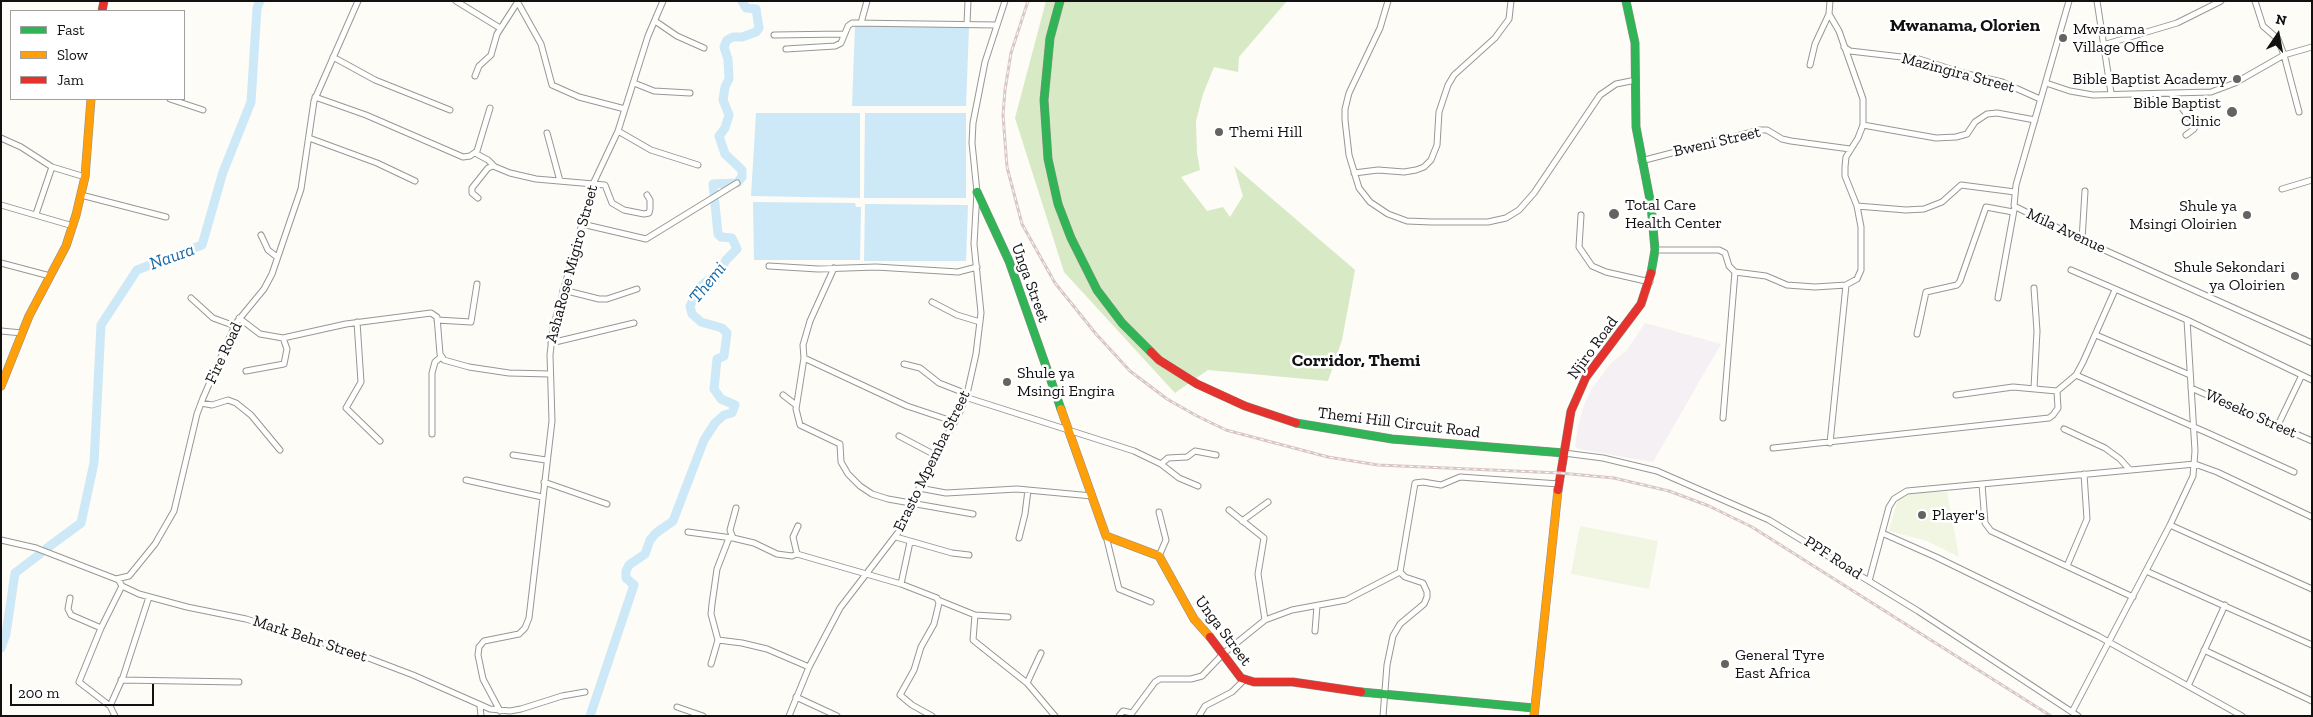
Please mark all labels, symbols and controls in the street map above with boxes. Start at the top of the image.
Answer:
legend [10,10,185,100]
north arrow [2253,10,2303,60]
text: N [2274,10,2288,29]
district label: Mwanama, Olorien [1890,15,2040,37]
place label: Mwanama Village Office [2073,19,2164,57]
text: Fast [57,21,85,39]
marker: Mwanama Village Office [2057,32,2069,44]
text: Slow [57,46,88,64]
street label: Mazingira Street [1899,49,2017,97]
place label: Bible Baptist Academy [2073,69,2227,89]
text: Jam [57,71,84,89]
marker: Bible Baptist Academy [2231,73,2243,85]
place label: Bible Baptist Clinic [2133,93,2221,131]
marker: Bible Baptist Clinic [2225,105,2239,119]
place label: Themi Hill [1229,122,1302,142]
street label: Bweni Street [1672,123,1762,161]
marker: Themi Hill [1213,126,1225,138]
street label: AshaRose Migiro Street [542,183,602,345]
place label: Total Care Health Center [1625,195,1722,233]
place label: Shule ya Msingi Oloirien [2129,196,2237,234]
street label: Mila Avenue [2023,204,2109,258]
marker: Total Care Health Center [1607,207,1621,221]
marker: Shule ya Msingi Oloirien [2241,209,2253,221]
water label: Naura [147,239,197,275]
street label: Unga Street [1007,241,1053,325]
place label: Shule Sekondari ya Oloirien [2174,257,2285,295]
water label: Themi [685,258,731,308]
marker: Shule Sekondari ya Oloirien [2289,270,2301,282]
street label: Njiro Road [1564,313,1622,383]
street label: Fire Road [201,319,247,387]
district label: Corridor, Themi [1292,350,1420,372]
place label: Shule ya Msingi Engira [1017,363,1115,401]
marker: Shule ya Msingi Engira [1001,376,1013,388]
street label: Weseko Street [2202,385,2300,443]
street label: Erasto Mpemba Street [889,387,975,535]
street label: Themi Hill Circuit Road [1317,404,1481,442]
place label: Player's [1932,505,1985,525]
marker: Player's [1916,509,1928,521]
street label: PPF Road [1800,532,1866,584]
street label: Unga Street [1190,592,1256,670]
street label: Mark Behr Street [250,611,370,667]
place label: General Tyre East Africa [1735,645,1825,683]
marker: General Tyre East Africa [1719,658,1731,670]
scale bar [12,674,156,706]
text: 200 m [18,684,59,702]

